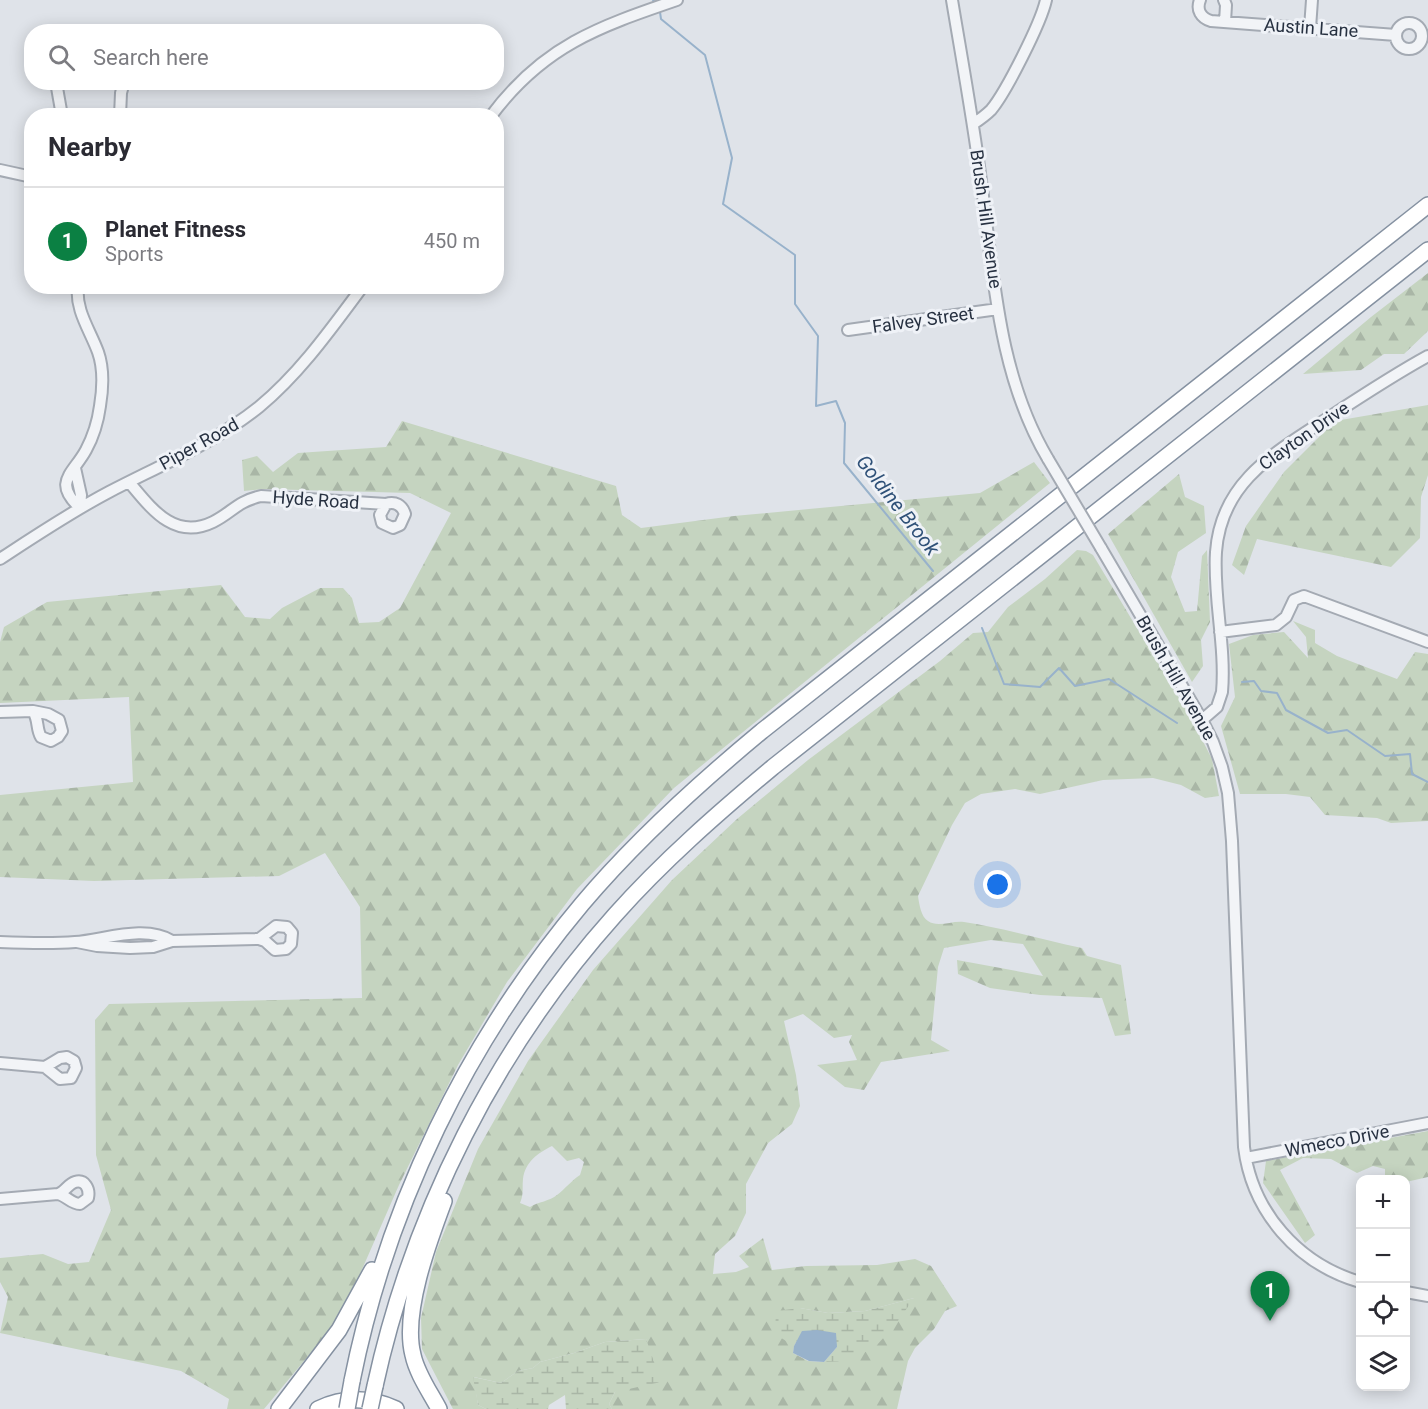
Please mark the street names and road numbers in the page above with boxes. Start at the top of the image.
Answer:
street label: Austin Lane [1263,14,1359,41]
street label: Brush Hill Avenue [966,148,1007,290]
street label: Falvey Street [871,302,975,337]
street label: Clayton Drive [1255,397,1353,474]
street label: Piper Road [156,413,242,474]
street label: Hyde Road [272,486,360,513]
street label: Brush Hill Avenue [1132,612,1221,744]
street label: Wmeco Drive [1283,1120,1391,1161]

